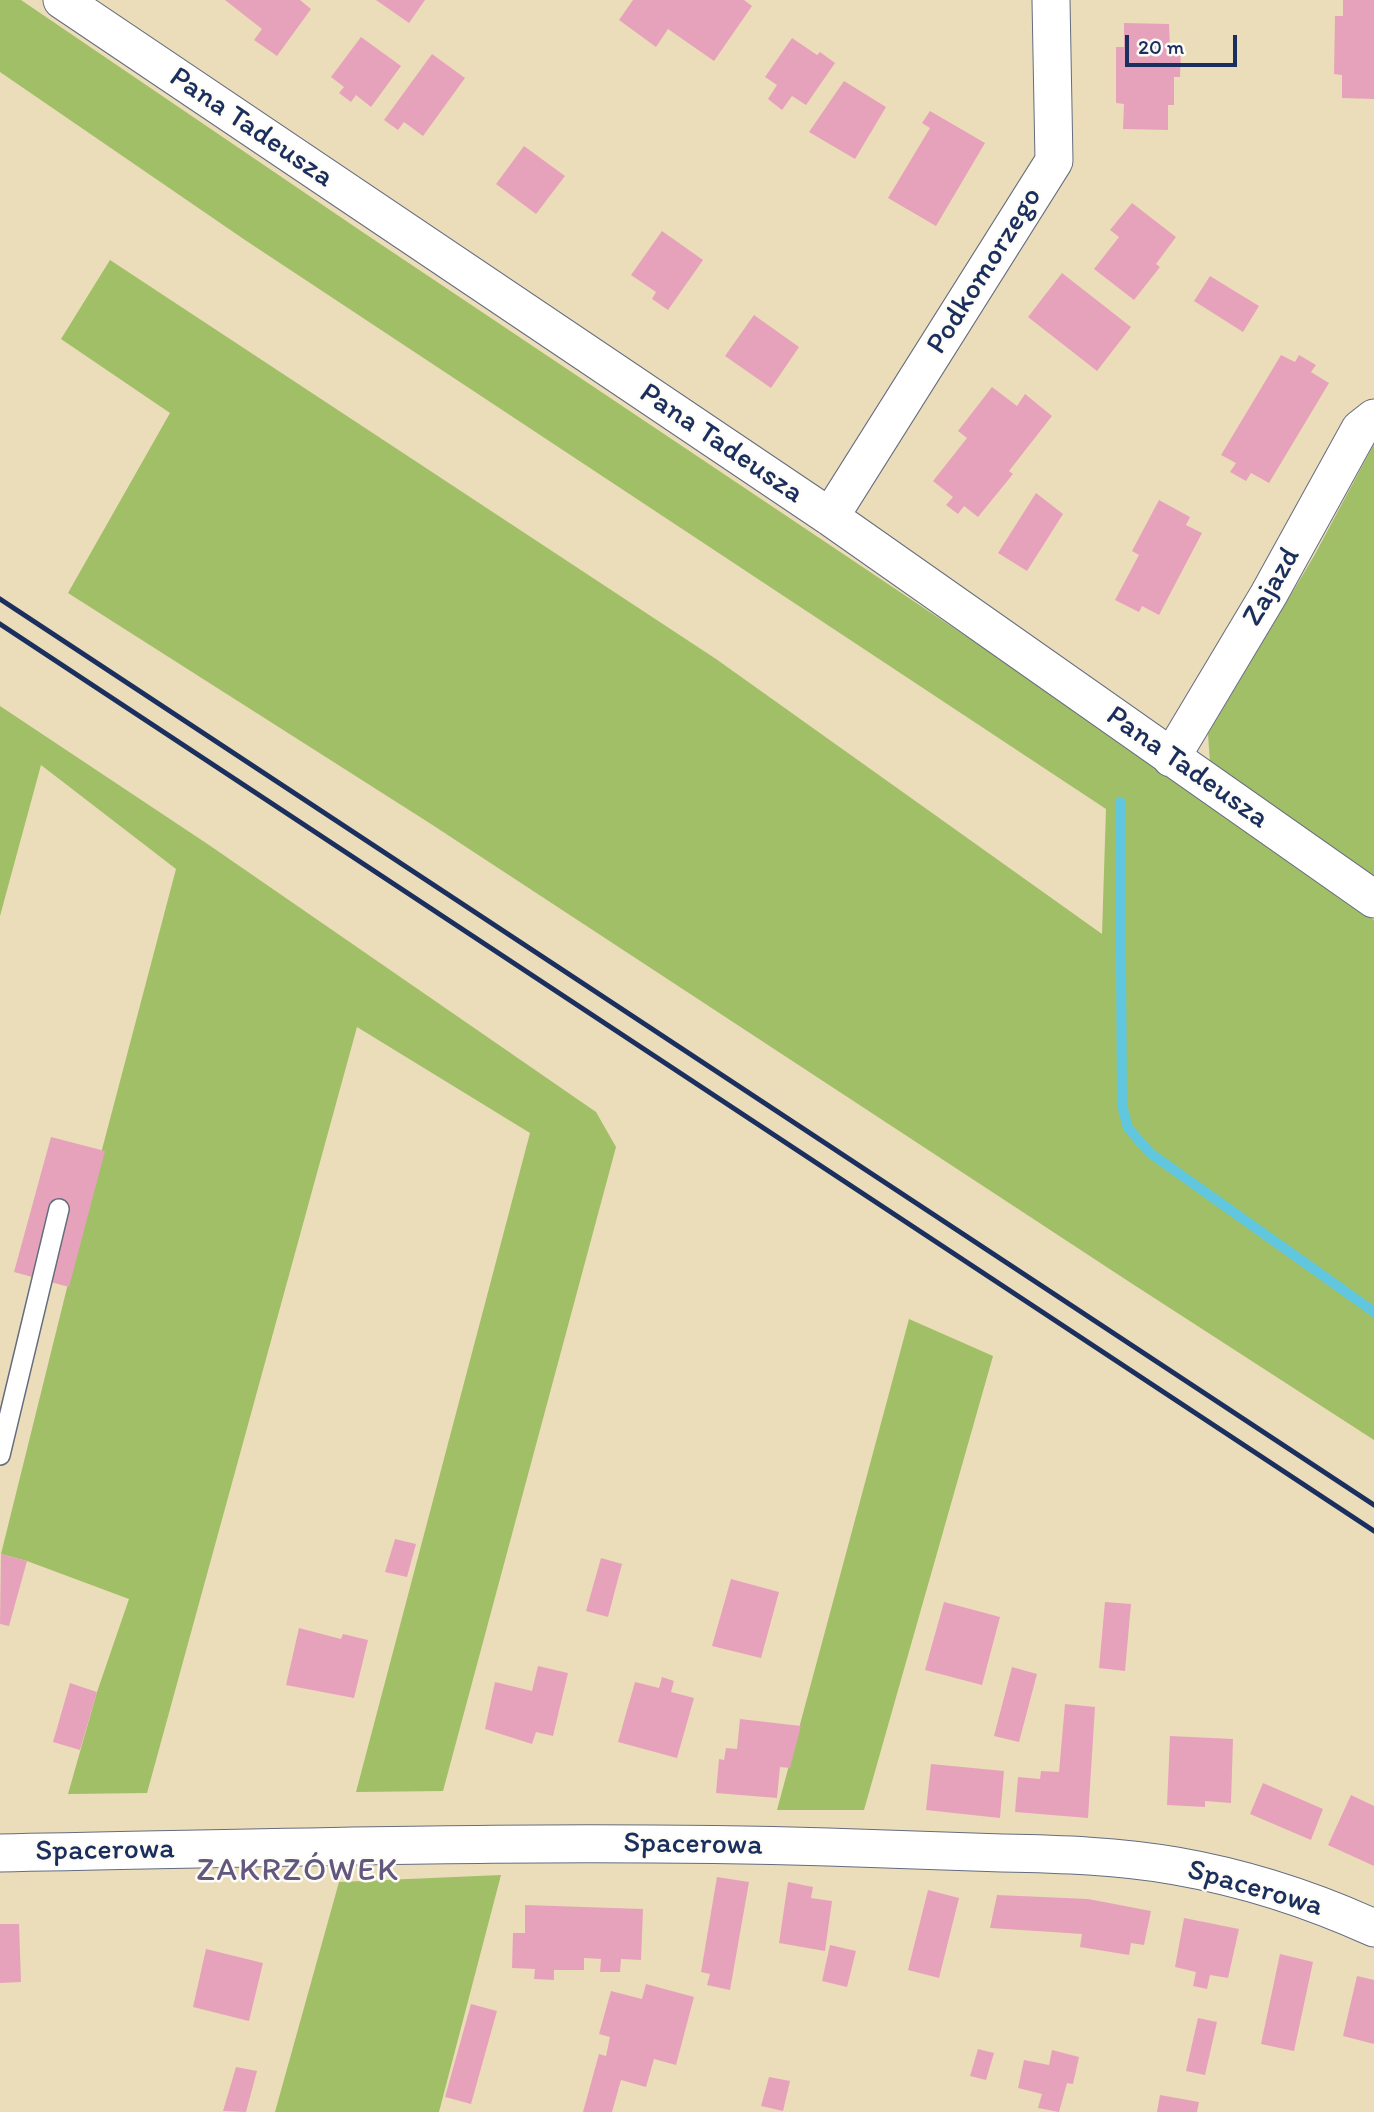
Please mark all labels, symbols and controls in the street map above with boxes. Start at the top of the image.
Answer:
scale bar [1129,21,1241,65]
text: 20 m [1138,34,1184,59]
street label: Pana Tadeusza [162,60,340,196]
street label: Podkomorzego [919,181,1051,361]
street label: Pana Tadeusza [632,376,810,512]
street label: Zajazd [1235,541,1309,633]
street label: Pana Tadeusza [1099,699,1275,837]
street label: Spacerowa [623,1826,763,1864]
street label: Spacerowa [35,1832,175,1870]
street label: Spacerowa [1183,1852,1327,1926]
district label: ZAKRZÓWEK [197,1853,399,1891]

